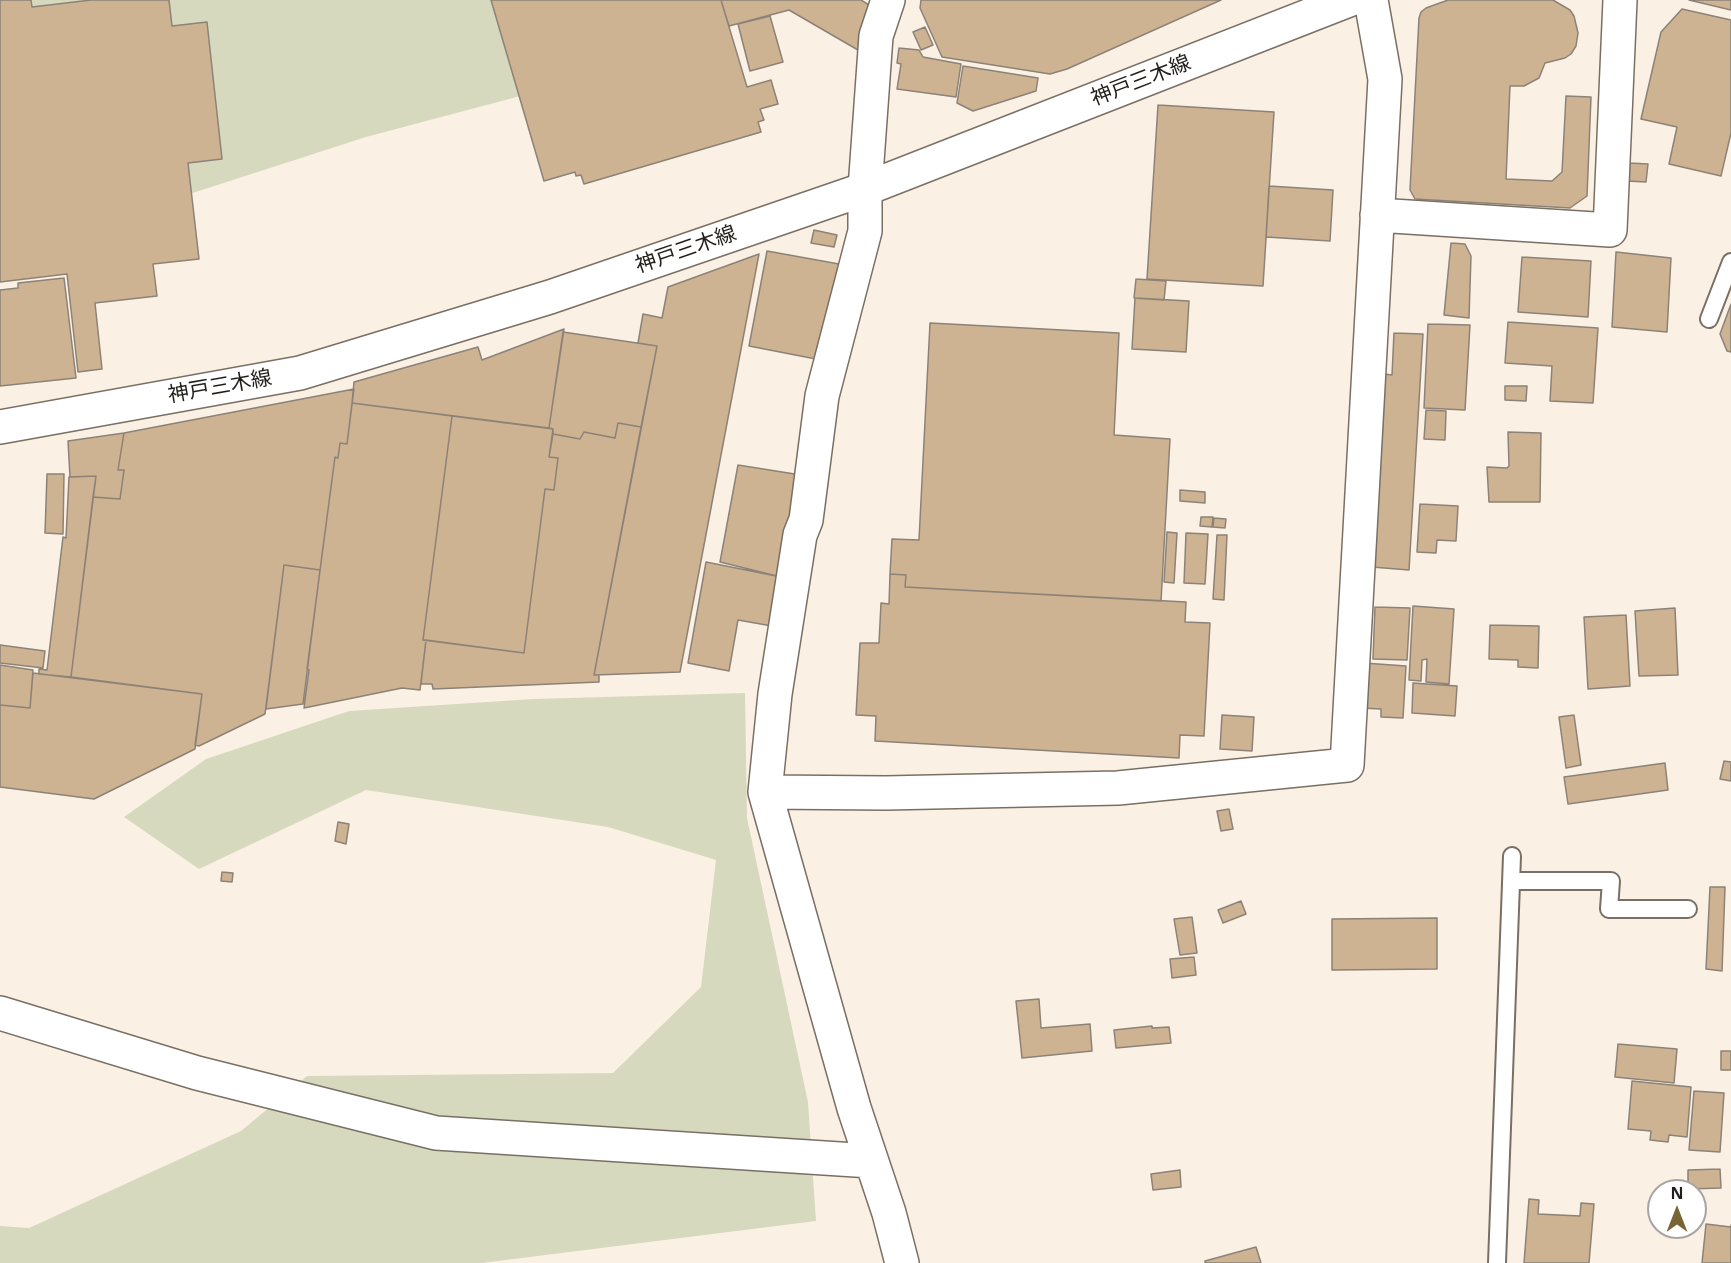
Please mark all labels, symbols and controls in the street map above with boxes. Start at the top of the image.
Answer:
street label: 神戸三木線 [1087,50,1195,112]
street label: 神戸三木線 [632,221,740,279]
street label: 神戸三木線 [166,365,274,409]
north arrow [1647,1179,1707,1239]
text: N [1670,1182,1684,1204]

